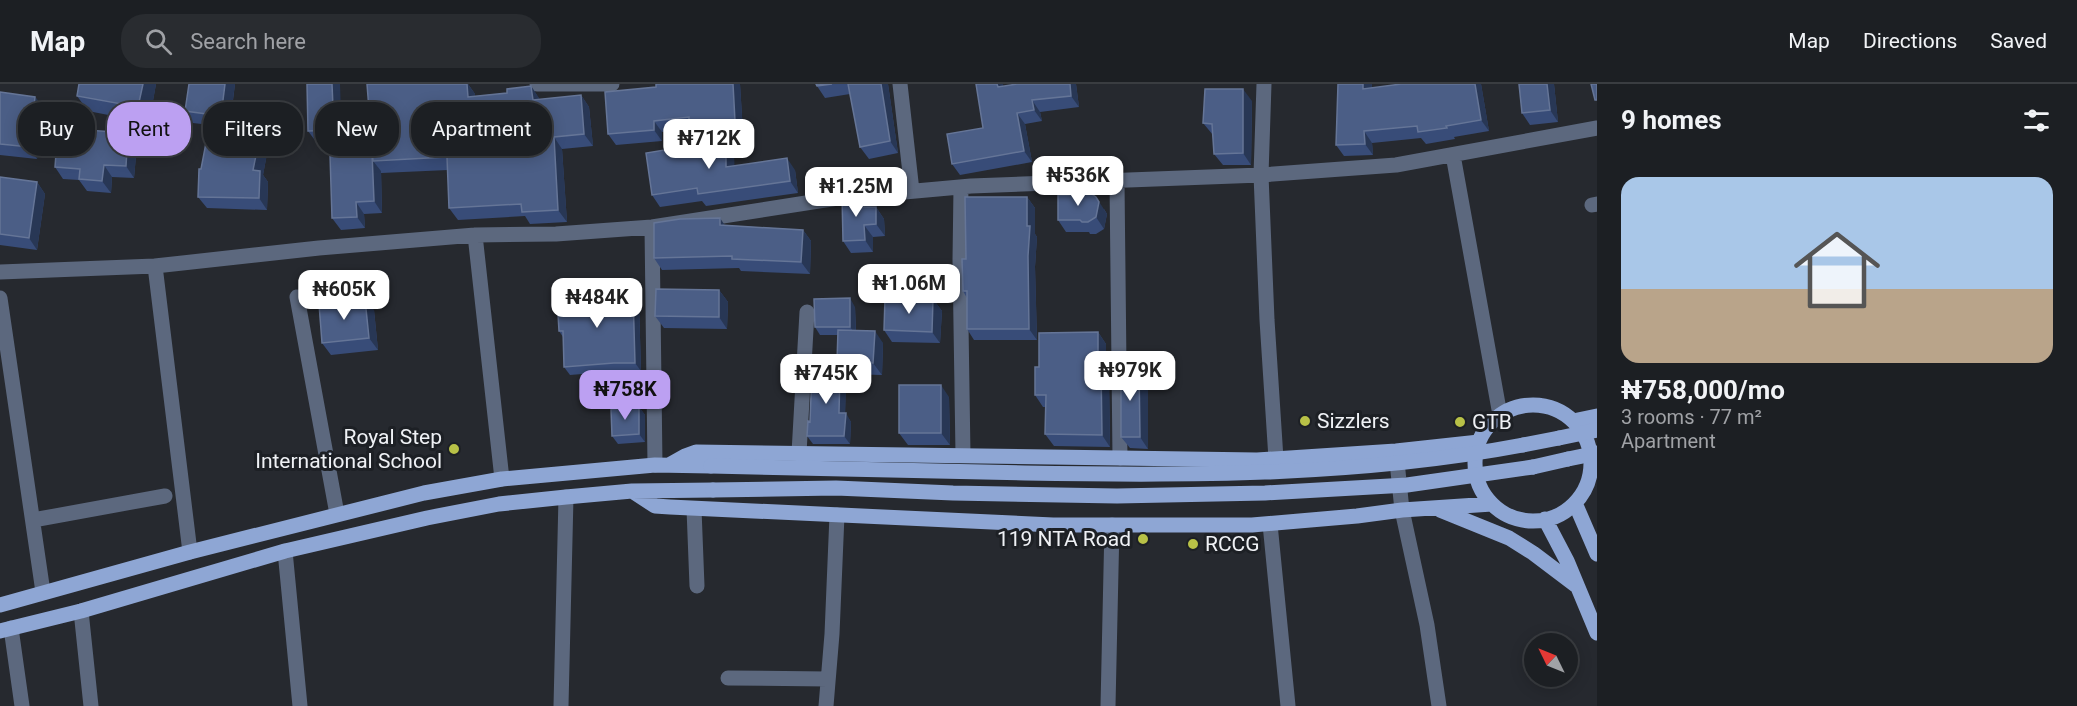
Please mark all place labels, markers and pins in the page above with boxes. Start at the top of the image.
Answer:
pin: ₦712K [667,119,751,170]
pin: ₦536K [1036,156,1120,207]
pin: ₦1.25M [807,167,905,218]
pin: ₦1.06M [860,264,958,315]
pin: ₦605K [302,270,386,321]
pin: ₦484K [555,278,639,329]
pin: ₦979K [1088,351,1172,402]
pin: ₦745K [784,354,868,405]
pin: ₦758K [583,370,667,421]
place label: Sizzlers [1317,409,1390,433]
place label: GTB [1472,410,1512,434]
marker: Sizzlers [1298,414,1312,428]
marker: GTB [1453,415,1467,429]
place label: Royal Step International School [255,425,442,473]
marker: Royal Step International School [447,442,461,456]
place label: 119 NTA Road [997,527,1131,551]
marker: 119 NTA Road [1136,532,1150,546]
place label: RCCG [1205,532,1260,556]
marker: RCCG [1186,537,1200,551]

